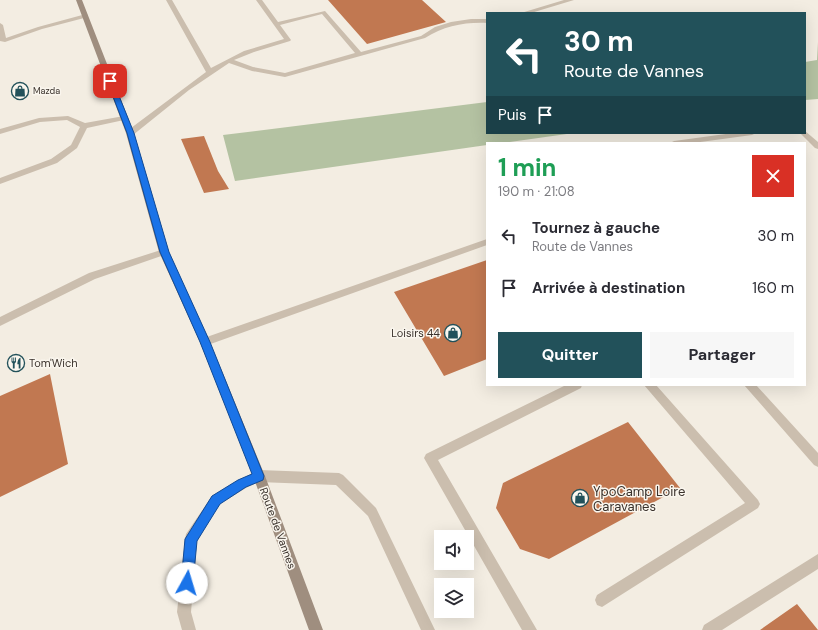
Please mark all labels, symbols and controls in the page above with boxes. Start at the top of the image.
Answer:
text: 30 m [564,23,634,60]
icon: left [498,28,550,80]
text: Route de Vannes [564,59,704,83]
pin [93,64,127,98]
icon: arrive [99,70,121,92]
shop icon: Mazda [10,81,30,101]
place label: Mazda [33,85,60,97]
icon: arrive [534,104,556,126]
text: Puis [498,105,526,125]
text: 1 min [498,152,556,183]
button: close [752,155,794,197]
text: 190 m · 21:08 [498,183,575,200]
text: Tournez à gauche [532,218,660,238]
icon: left [498,225,520,247]
text: 30 m [758,226,794,246]
text: Route de Vannes [532,238,633,255]
icon: arrive [498,277,520,299]
text: Arrivée à destination [532,278,685,298]
text: 160 m [752,278,794,298]
shop icon: Loisirs 44 [443,323,463,343]
place label: Loisirs 44 [391,326,440,340]
button: Quitter [498,332,642,378]
button: Partager [650,332,794,378]
restaurant icon: Tom'Wich [6,353,26,373]
place label: Tom'Wich [29,356,78,370]
place label: YpoCamp Loire Caravanes [593,483,685,515]
street label: Route de Vannes [257,485,299,571]
shop icon: YpoCamp Loire Caravanes [570,488,590,508]
map controls [434,530,474,618]
button: sound [434,530,474,570]
position arrow [166,562,208,604]
button: layers [434,578,474,618]

